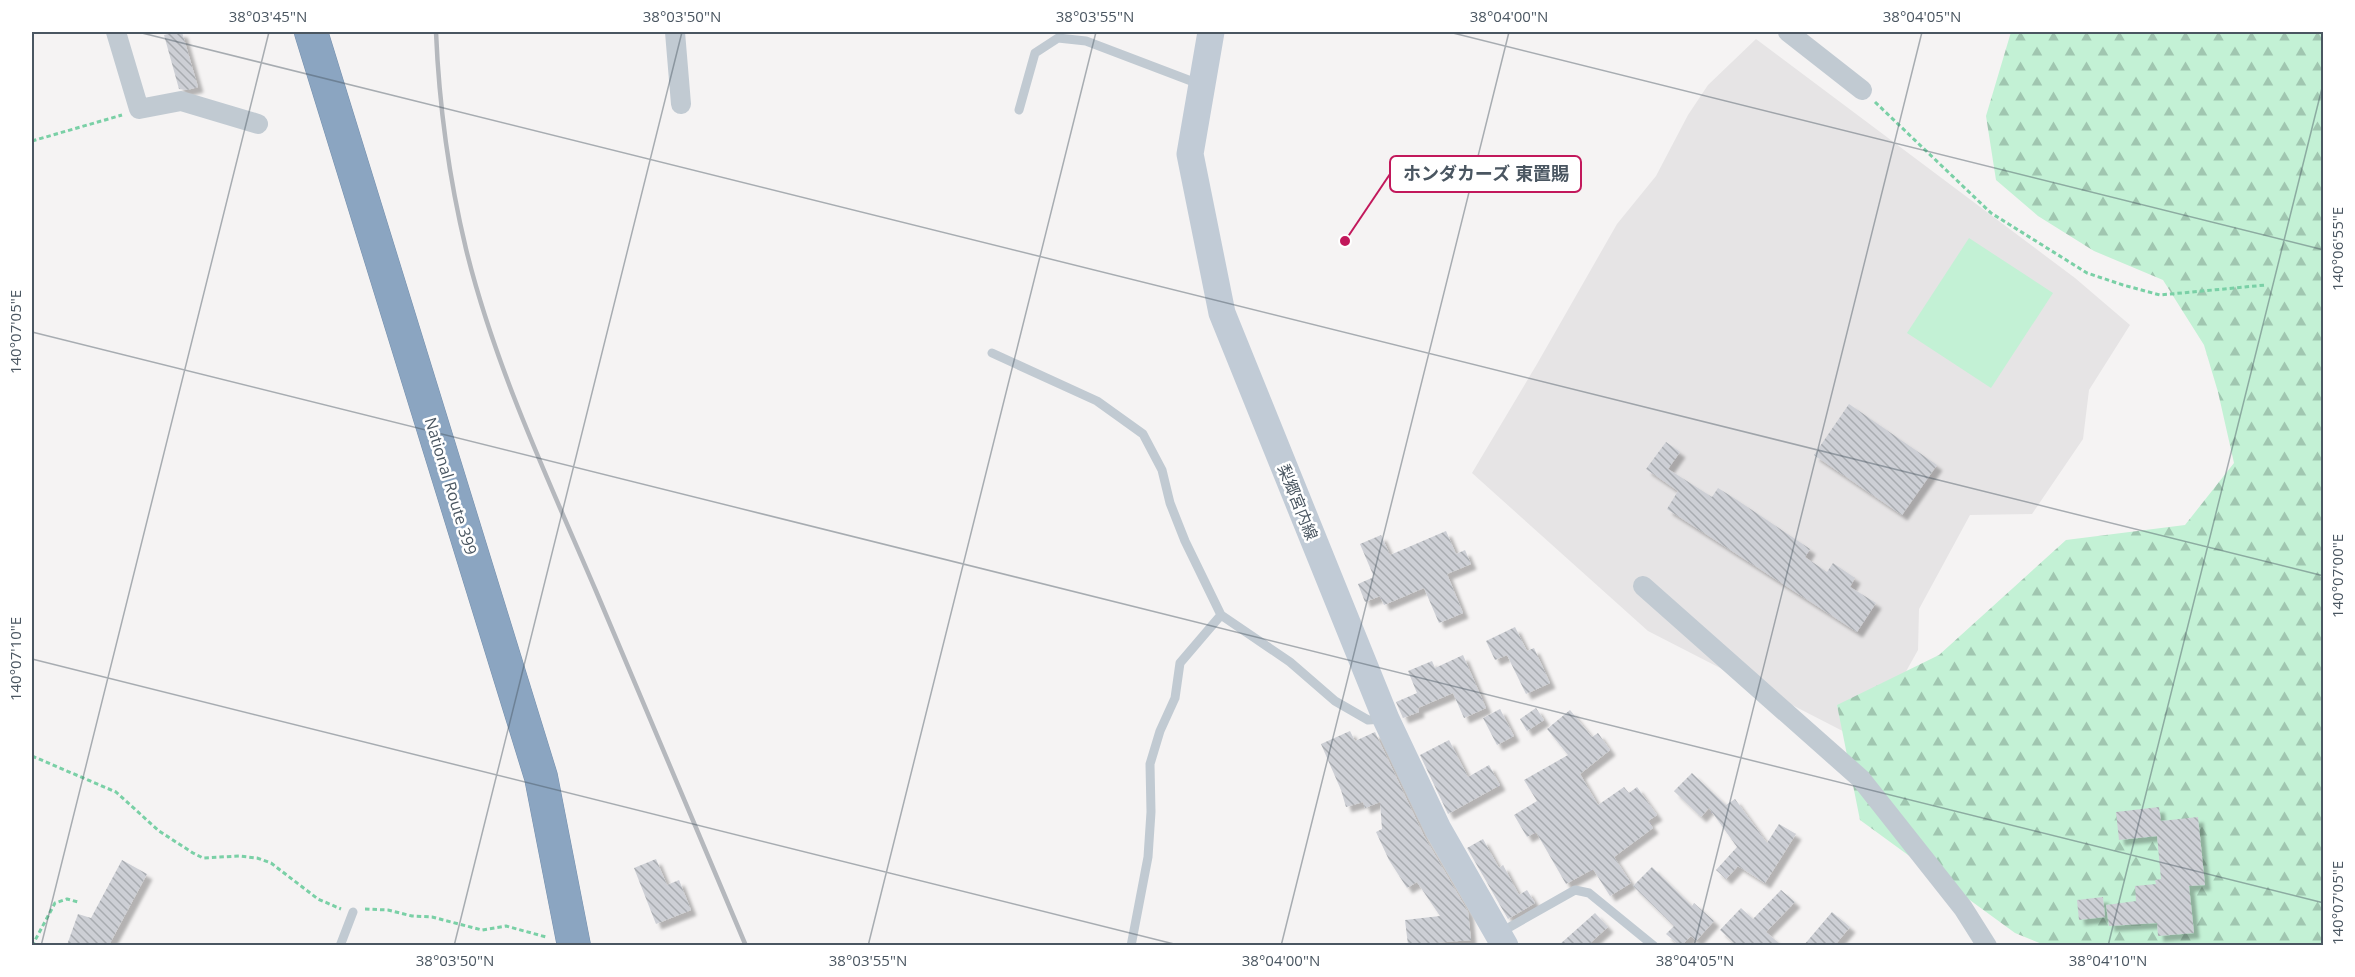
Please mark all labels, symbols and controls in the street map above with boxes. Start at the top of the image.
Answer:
text: 38°03'45"N [229,6,307,26]
text: 38°03'50"N [643,6,721,26]
text: 38°03'55"N [1056,6,1134,26]
text: 38°04'00"N [1470,6,1548,26]
text: 38°04'05"N [1883,6,1961,26]
callout: ホンダカーズ 東置賜 [1390,156,1581,192]
text: ホンダカーズ 東置賜 [1403,161,1569,185]
text: 140°06'55"E [2327,207,2347,291]
text: 140°07'05"E [5,290,25,374]
street label: National Route 399 [420,414,482,558]
street label: 梨郷宮内線 [1273,461,1323,543]
text: 140°07'00"E [2327,534,2347,618]
text: 140°07'10"E [5,617,25,701]
text: 140°07'05"E [2327,861,2347,945]
text: 38°03'50"N [416,950,494,970]
text: 38°03'55"N [829,950,907,970]
text: 38°04'00"N [1242,950,1320,970]
text: 38°04'05"N [1656,950,1734,970]
text: 38°04'10"N [2069,950,2147,970]

